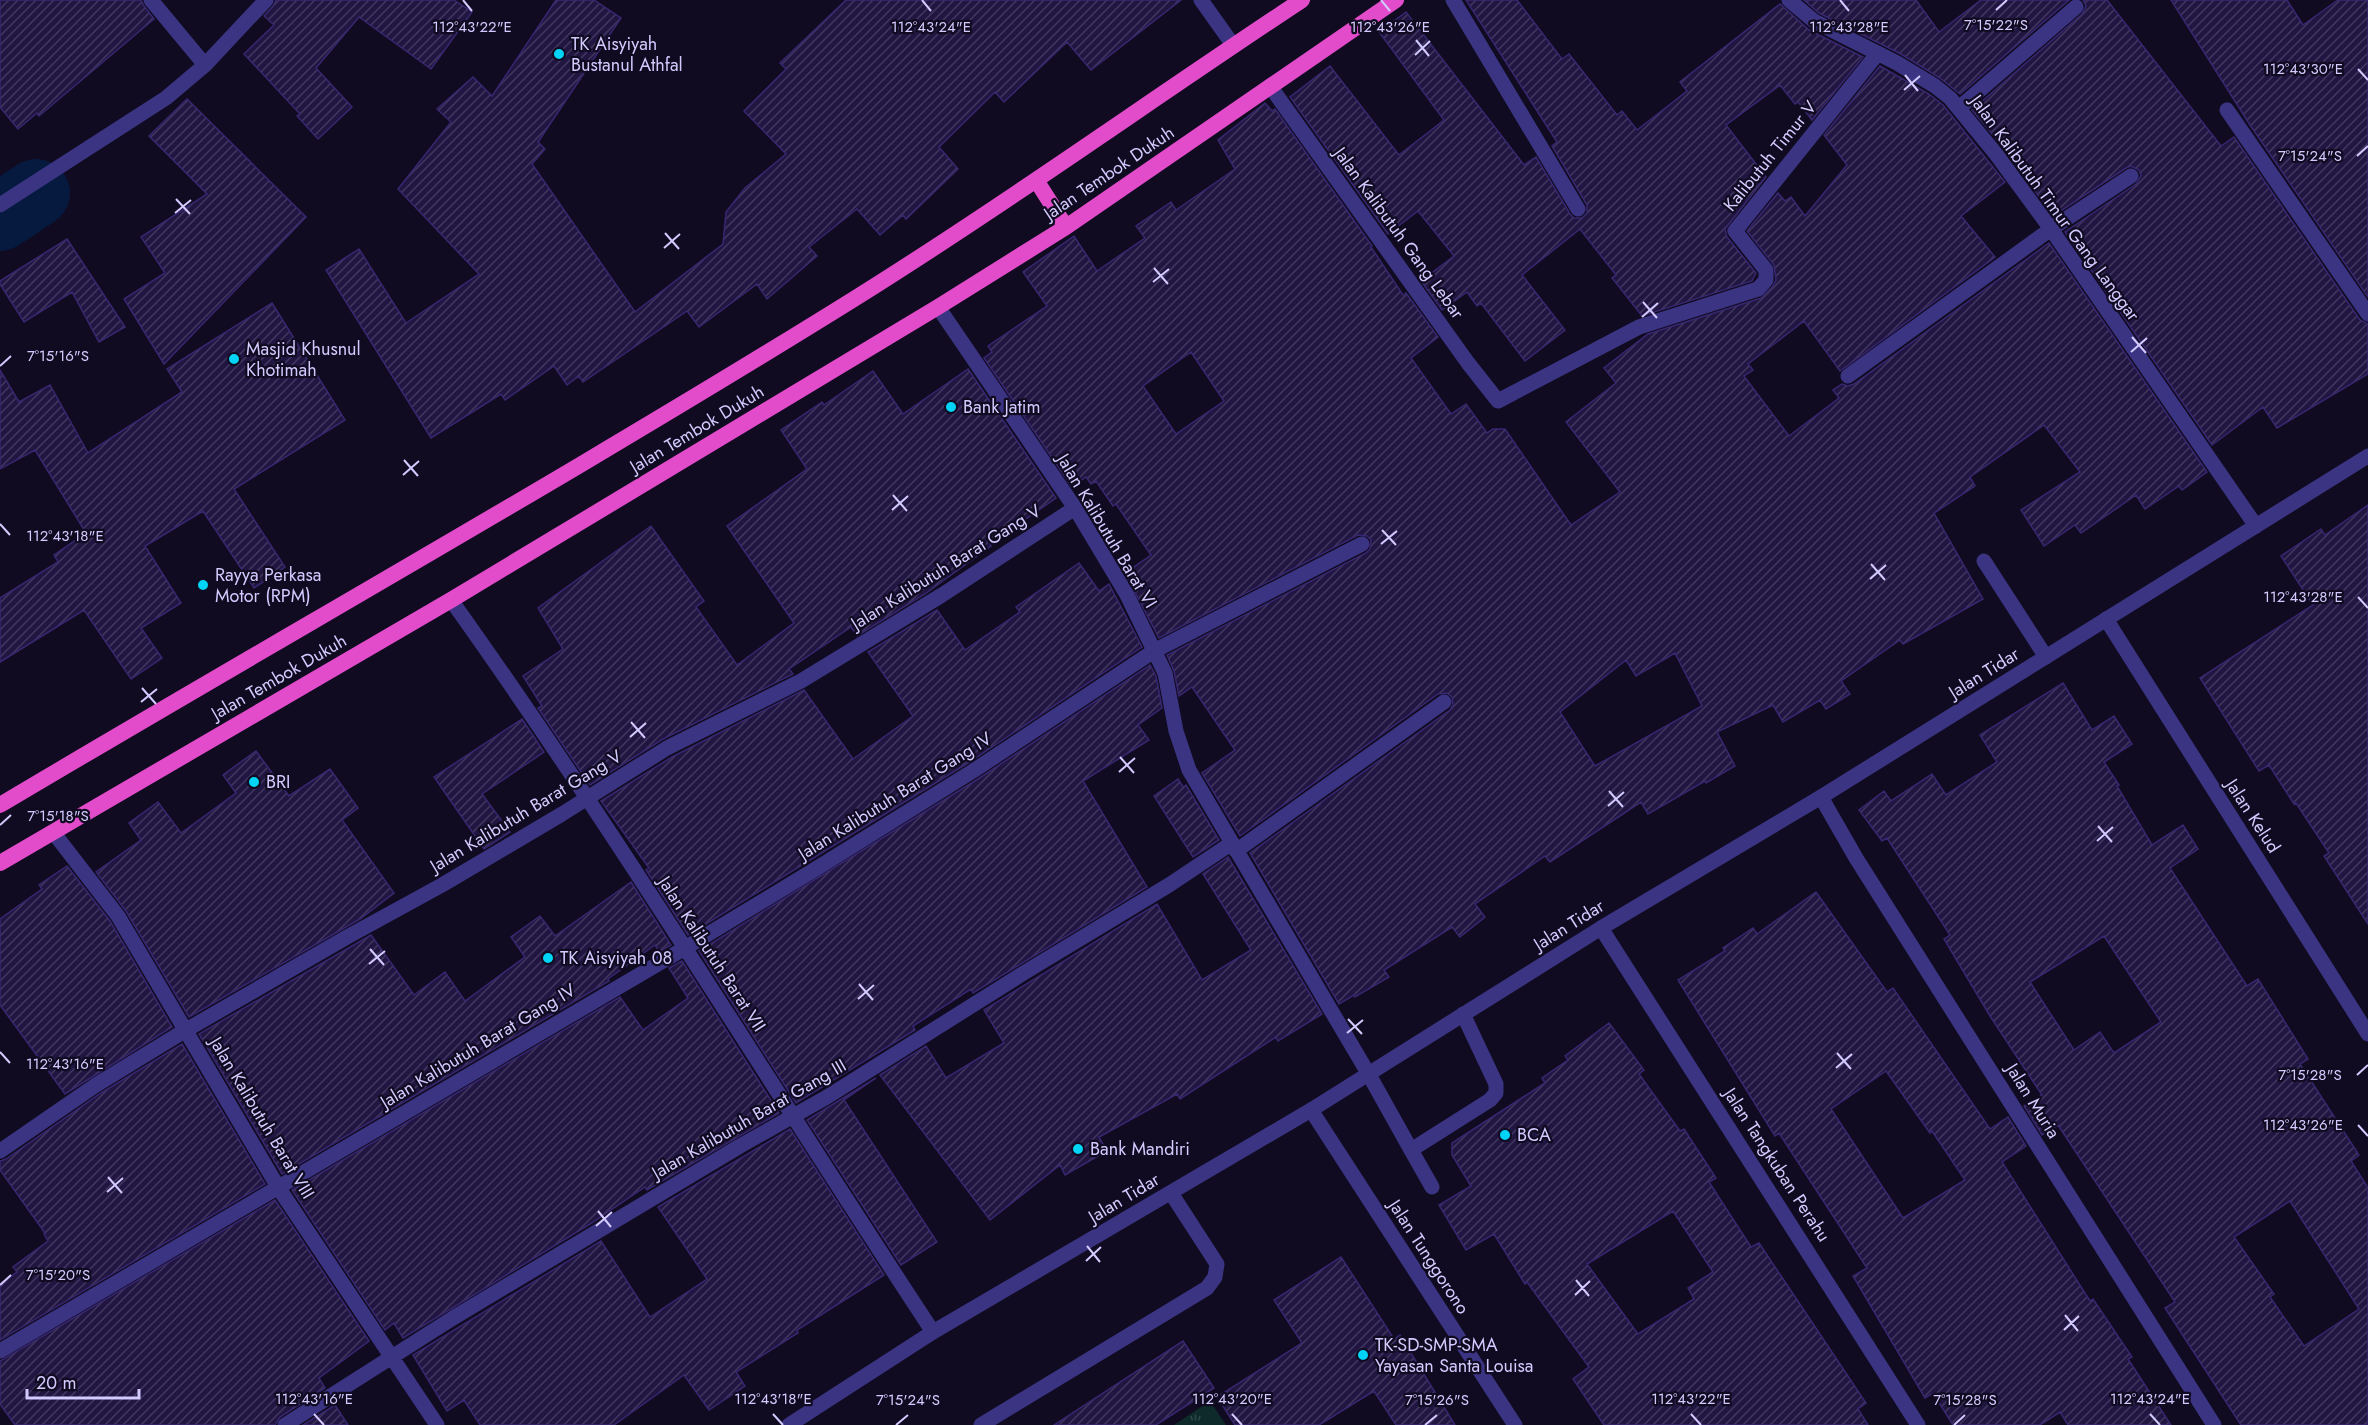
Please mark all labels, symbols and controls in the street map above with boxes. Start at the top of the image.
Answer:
text: 7°15'22"S [1964,14,2028,36]
text: 112°43'22"E [432,16,512,38]
text: 112°43'24"E [891,16,971,38]
text: 112°43'26"E [1350,16,1430,38]
text: 112°43'28"E [1809,16,1889,38]
place label: TK Aisyiyah Bustanul Athfal [571,31,683,78]
marker: TK Aisyiyah Bustanul Athfal [552,47,566,61]
text: 112°43'30"E [2263,58,2343,80]
street label: Jalan Kalibutuh Timur Gang Langgar [1963,88,2147,327]
street label: Kalibutuh Timur V [1717,95,1823,217]
street label: Jalan Tembok Dukuh [1037,120,1179,227]
street label: Jalan Kalibutuh Gang Lebar [1327,140,1471,325]
text: 7°15'24"S [2278,145,2342,167]
place label: Masjid Khusnul Khotimah [246,336,361,383]
text: 7°15'16"S [27,345,89,367]
marker: Masjid Khusnul Khotimah [227,352,241,366]
street label: Jalan Tembok Dukuh [623,379,769,480]
place label: Bank Jatim [963,394,1041,420]
marker: Bank Jatim [944,400,958,414]
street label: Jalan Kalibutuh Barat VI [1049,447,1164,613]
street label: Jalan Kalibutuh Barat Gang V [844,498,1046,637]
text: 112°43'18"E [26,525,104,547]
place label: Rayya Perkasa Motor (RPM) [215,562,321,609]
marker: Rayya Perkasa Motor (RPM) [196,578,210,592]
text: 112°43'28"E [2263,586,2343,608]
street label: Jalan Tembok Dukuh [205,628,351,727]
street label: Jalan Tidar [1942,641,2025,706]
street label: Jalan Kalibutuh Barat Gang IV [791,726,997,867]
street label: Jalan Kalibutuh Barat Gang V [424,743,627,880]
place label: BRI [266,769,291,795]
street label: Jalan Kelud [2218,772,2287,858]
marker: BRI [247,775,261,789]
text: 7°15'18"S [27,805,89,827]
street label: Jalan Kalibutuh Barat VII [651,870,772,1037]
street label: Jalan Tidar [1527,893,1610,958]
place label: TK Aisyiyah 08 [560,945,672,971]
marker: TK Aisyiyah 08 [541,951,555,965]
street label: Jalan Kalibutuh Barat Gang IV [374,977,581,1116]
street label: Jalan Kalibutuh Barat VIII [202,1030,321,1204]
text: 112°43'16"E [26,1053,104,1075]
street label: Jalan Kalibutuh Barat Gang III [645,1053,851,1186]
street label: Jalan Muria [1999,1057,2066,1144]
text: 7°15'28"S [2278,1064,2342,1086]
street label: Jalan Tangkuban Perahu [1716,1081,1837,1247]
text: 112°43'26"E [2263,1114,2343,1136]
place label: BCA [1517,1122,1551,1148]
marker: BCA [1498,1128,1512,1142]
place label: Bank Mandiri [1090,1136,1190,1162]
marker: Bank Mandiri [1071,1142,1085,1156]
street label: Jalan Tidar [1082,1166,1165,1230]
street label: Jalan Tunggorono [1381,1193,1476,1319]
text: 7°15'20"S [26,1264,90,1286]
place label: TK-SD-SMP-SMA Yayasan Santa Louisa [1375,1332,1534,1379]
marker: TK-SD-SMP-SMA Yayasan Santa Louisa [1356,1348,1370,1362]
scale bar [27,1362,140,1400]
text: 20 m [36,1370,76,1396]
text: 112°43'16"E [275,1388,353,1410]
text: 112°43'18"E [734,1388,812,1410]
text: 112°43'20"E [1192,1388,1272,1410]
text: 112°43'22"E [1651,1388,1731,1410]
text: 112°43'24"E [2110,1388,2190,1410]
text: 7°15'24"S [876,1389,940,1411]
text: 7°15'26"S [1405,1389,1469,1411]
text: 7°15'28"S [1933,1389,1997,1411]

